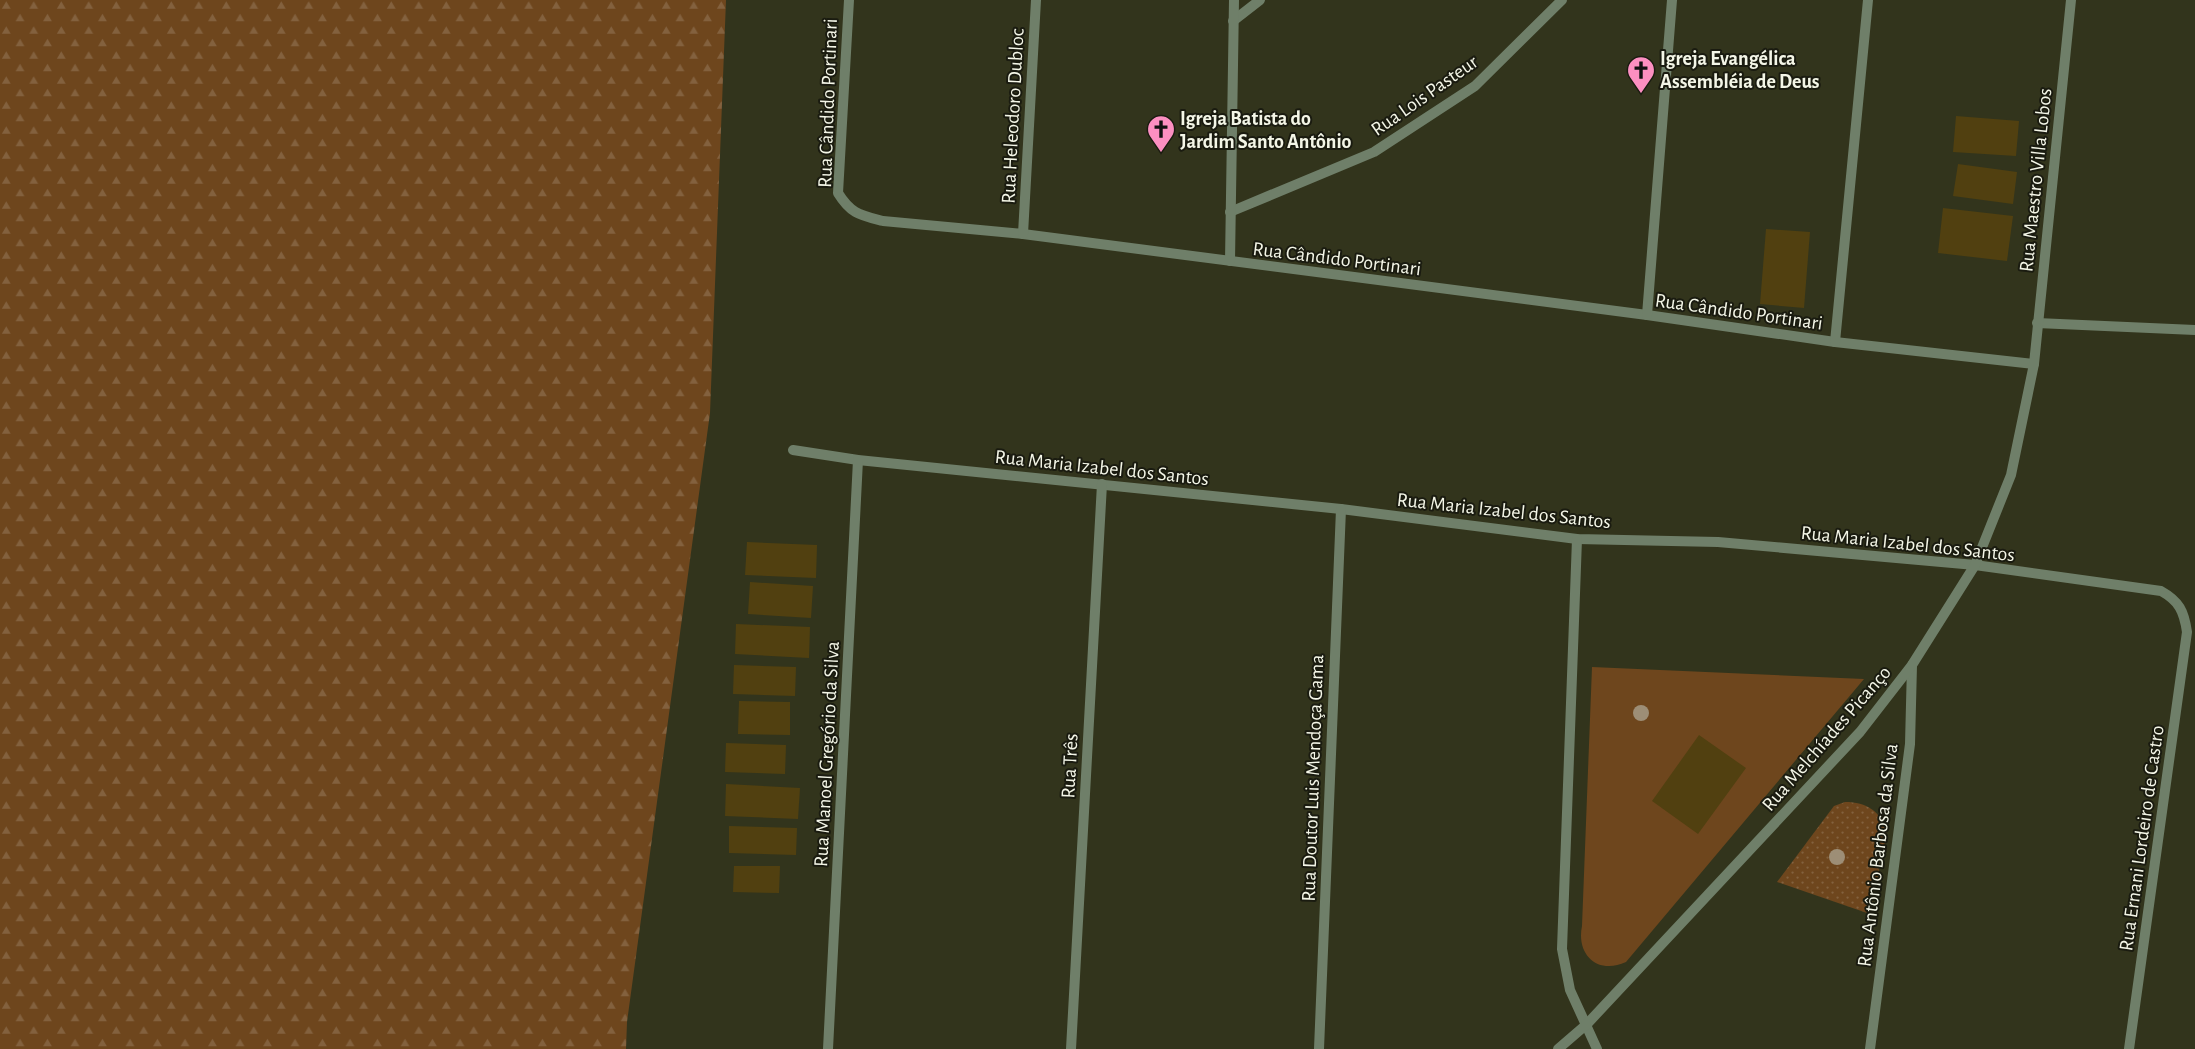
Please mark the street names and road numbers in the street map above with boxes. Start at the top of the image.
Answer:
street label: Rua Cândido Portinari [815,18,841,188]
street label: Rua Heleodoro Dubloc [998,28,1028,204]
street label: Rua Lois Pasteur [1368,51,1482,140]
street label: Rua Maestro Villa Lobos [2016,87,2056,273]
street label: Rua Cândido Portinari [1252,239,1422,279]
street label: Rua Cândido Portinari [1654,290,1824,334]
street label: Rua Maria Izabel dos Santos [994,447,1210,489]
street label: Rua Maria Izabel dos Santos [1396,490,1612,532]
street label: Rua Maria Izabel dos Santos [1800,523,2016,565]
street label: Rua Manoel Gregório da Silva [811,641,843,867]
street label: Rua Doutor Luis Mendoça Gama [1299,654,1327,902]
street label: Rua Melchíades Picanço [1759,662,1895,815]
street label: Rua Ernani Lordeiro de Castro [2116,724,2168,952]
street label: Rua Três [1058,733,1082,799]
street label: Rua Antônio Barbosa da Silva [1854,742,1902,968]

